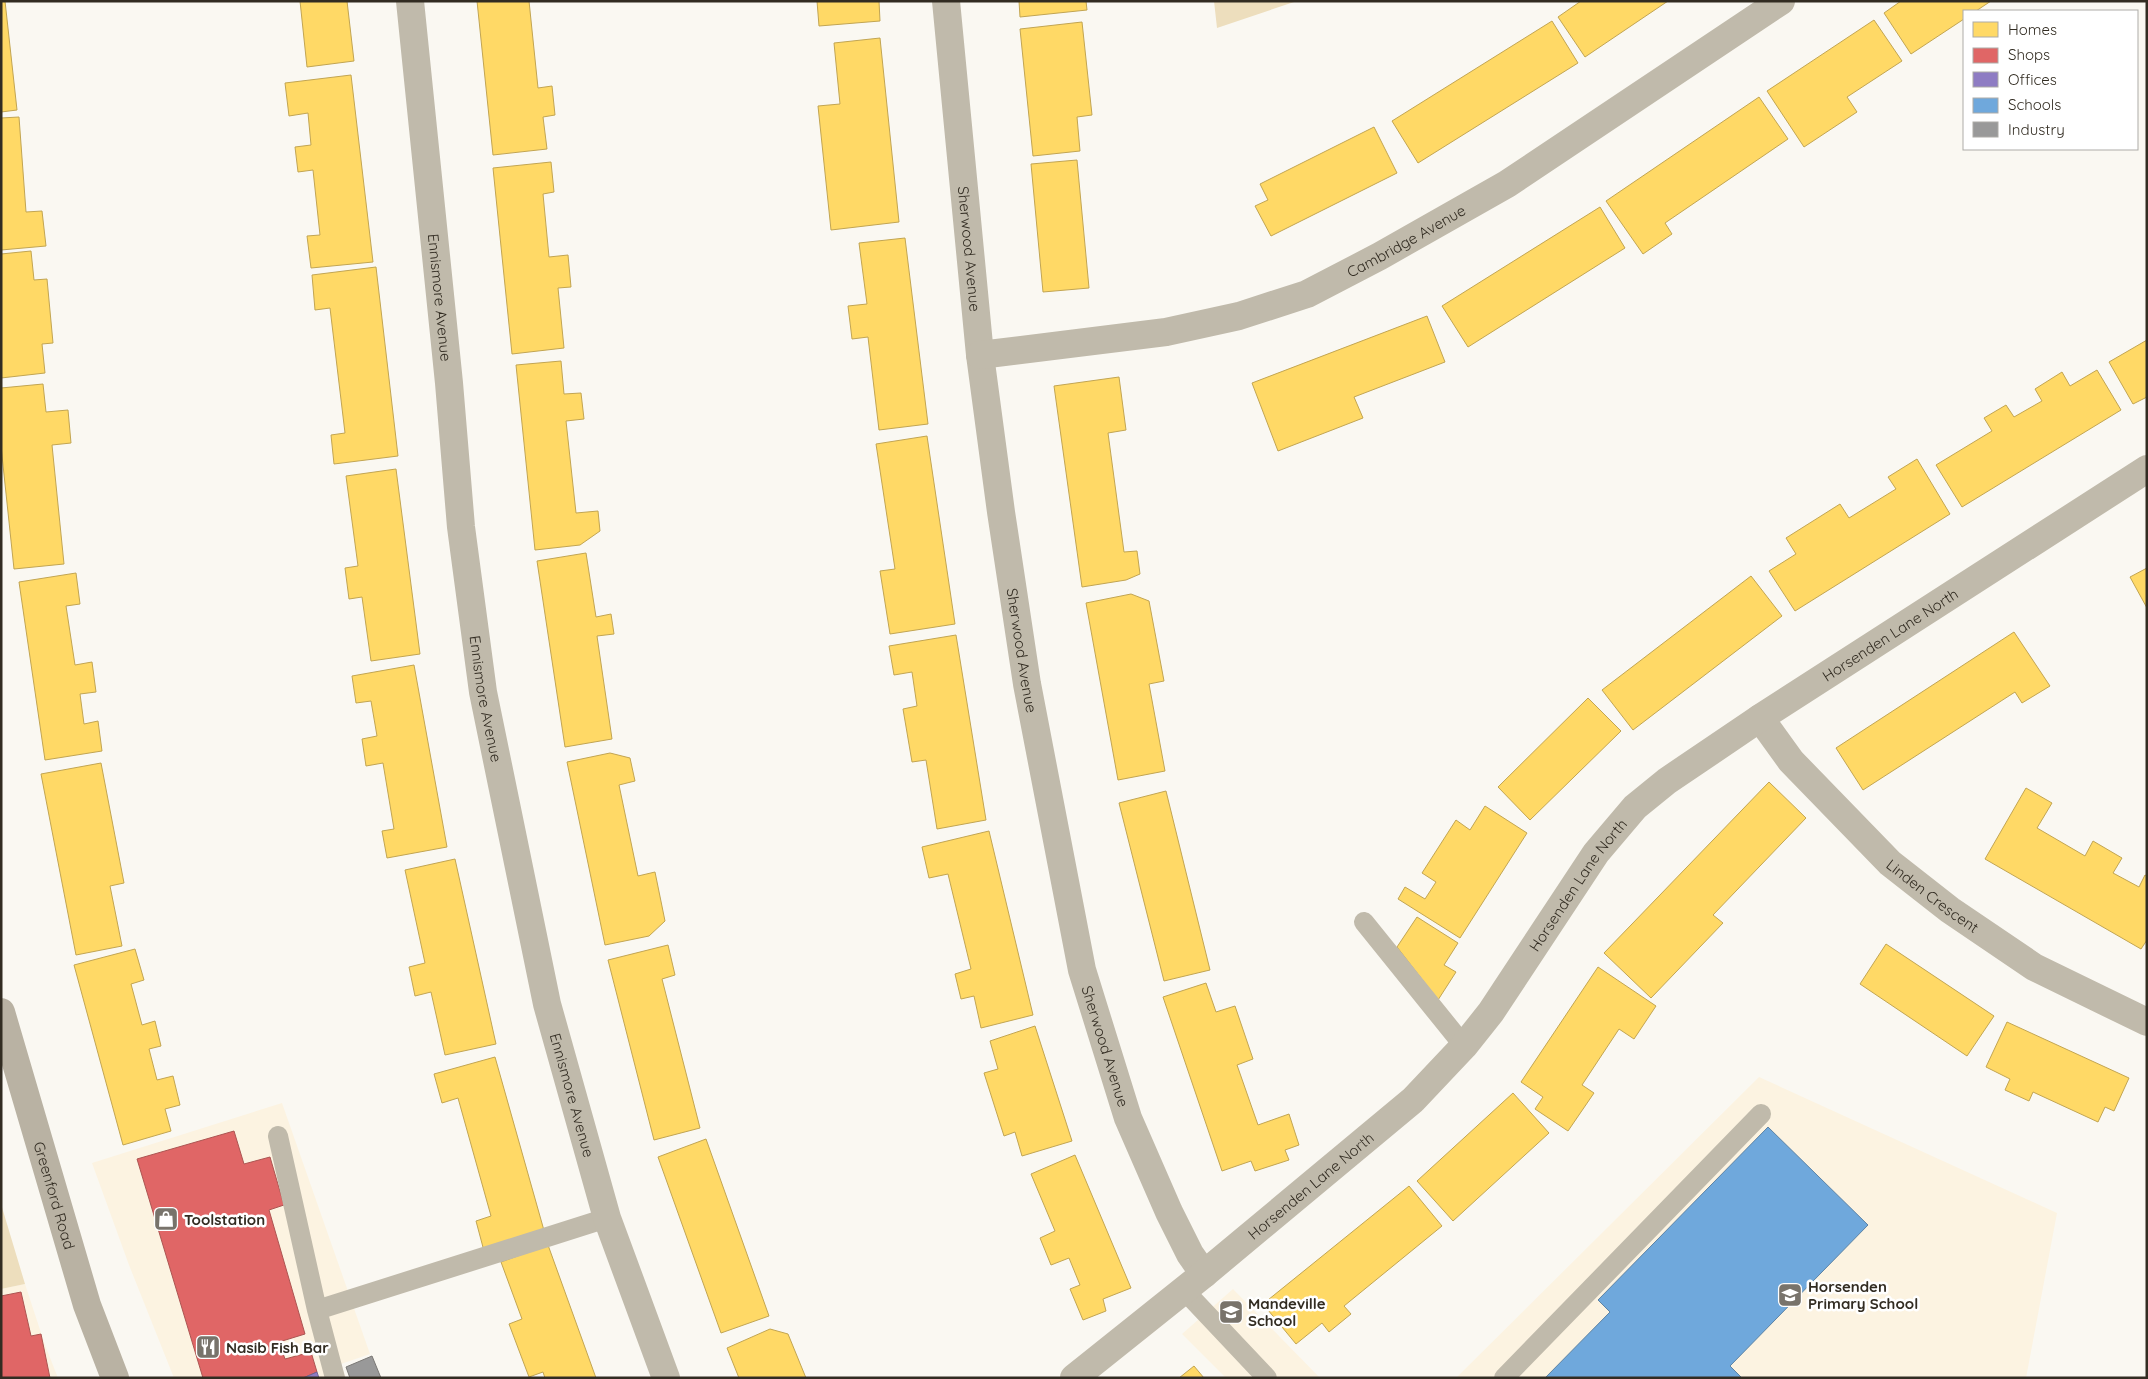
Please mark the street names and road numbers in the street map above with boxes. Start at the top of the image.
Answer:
street label: Sherwood Avenue [954,185,985,312]
street label: Cambridge Avenue [1343,200,1469,281]
street label: Ennismore Avenue [424,233,456,362]
street label: Horsenden Lane North [1818,584,1961,685]
street label: Sherwood Avenue [1003,587,1042,714]
street label: Ennismore Avenue [466,634,507,764]
street label: Horsenden Lane North [1524,815,1631,955]
street label: Linden Crescent [1883,854,1983,936]
street label: Sherwood Avenue [1078,983,1133,1109]
street label: Ennismore Avenue [546,1031,599,1159]
street label: Horsenden Lane North [1244,1128,1377,1243]
street label: Greenford Road [30,1139,80,1251]

